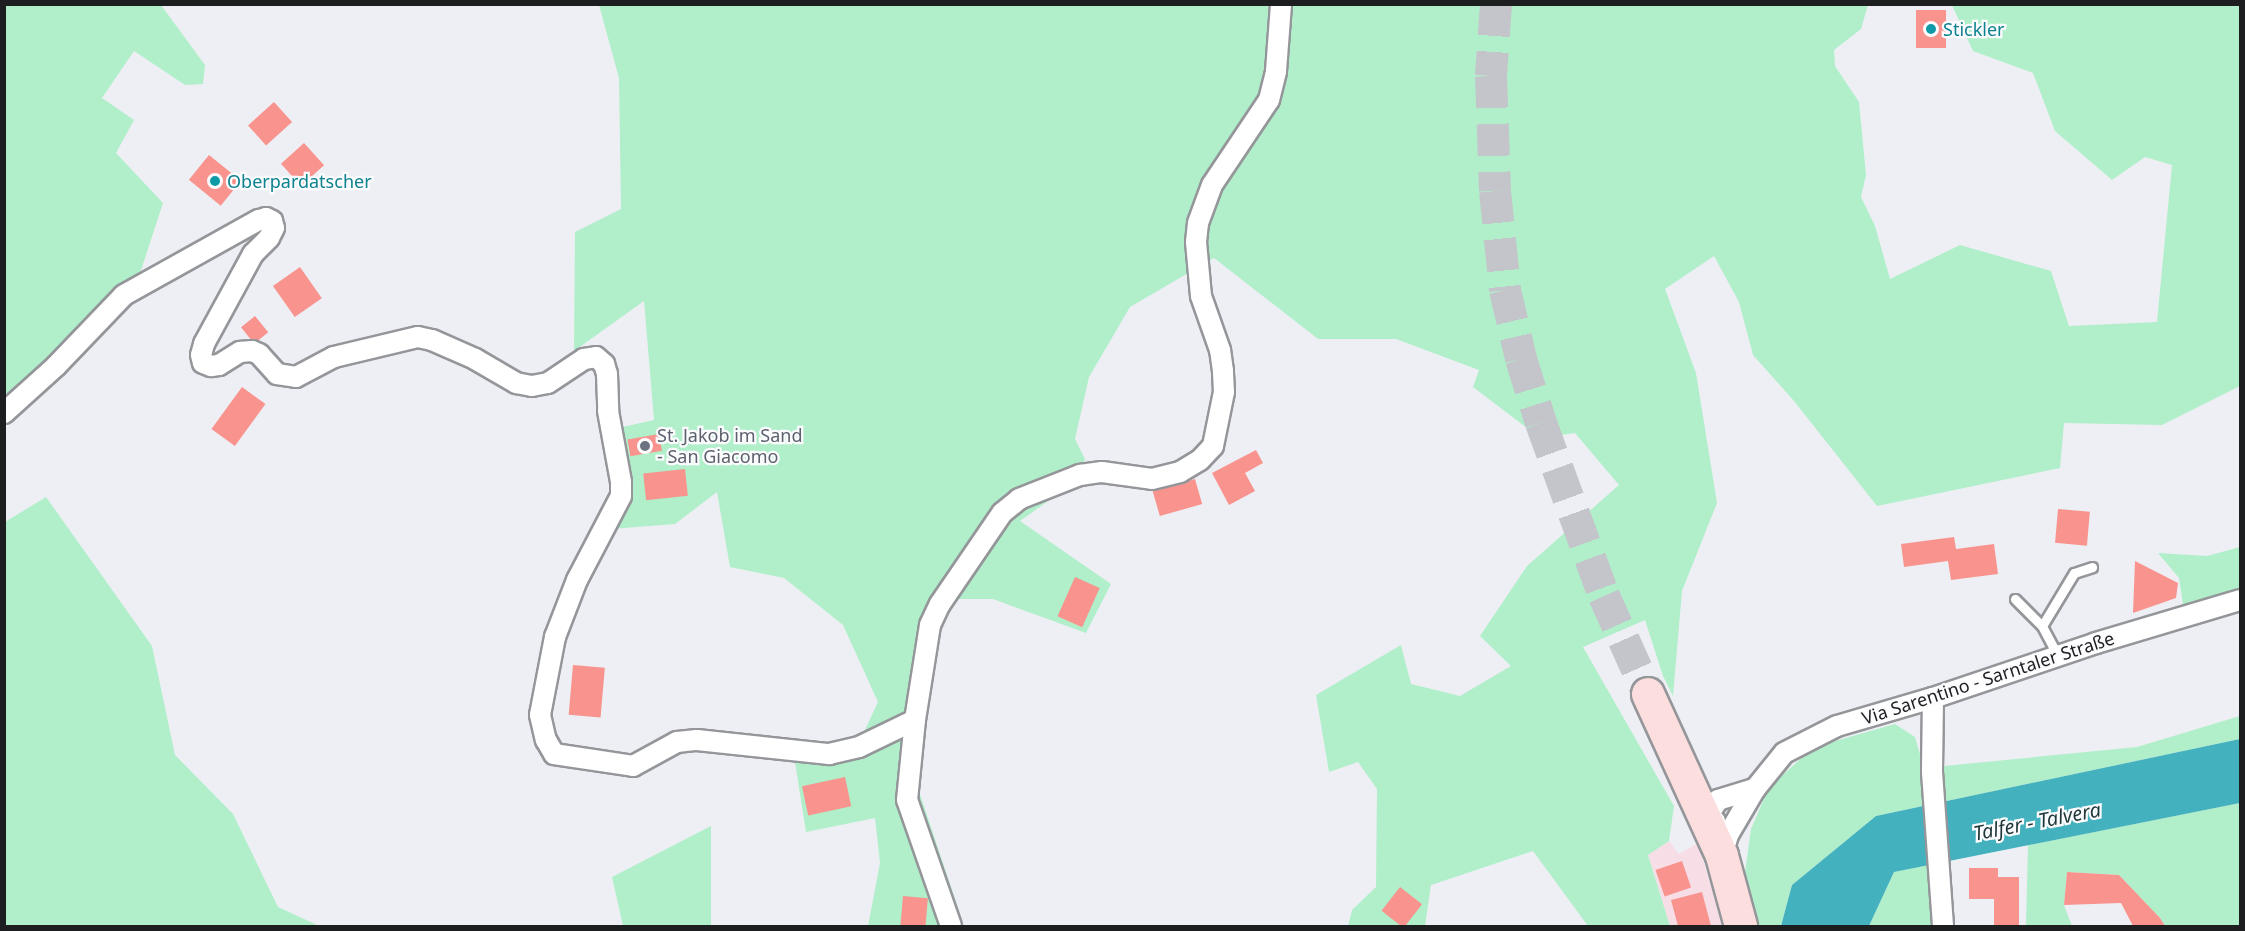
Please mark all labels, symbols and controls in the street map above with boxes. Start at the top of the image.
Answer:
place label: Stickler [1943,18,2005,40]
marker: Stickler [1924,22,1938,36]
place label: Oberpardatscher [227,170,372,192]
marker: Oberpardatscher [208,174,222,188]
place label: St. Jakob im Sand - San Giacomo [657,425,802,468]
marker: St. Jakob im Sand - San Giacomo [638,439,652,453]
street label: Via Sarentino - Sarntaler Straße [1859,627,2117,729]
water label: Talfer - Talvera [1971,797,2103,845]

